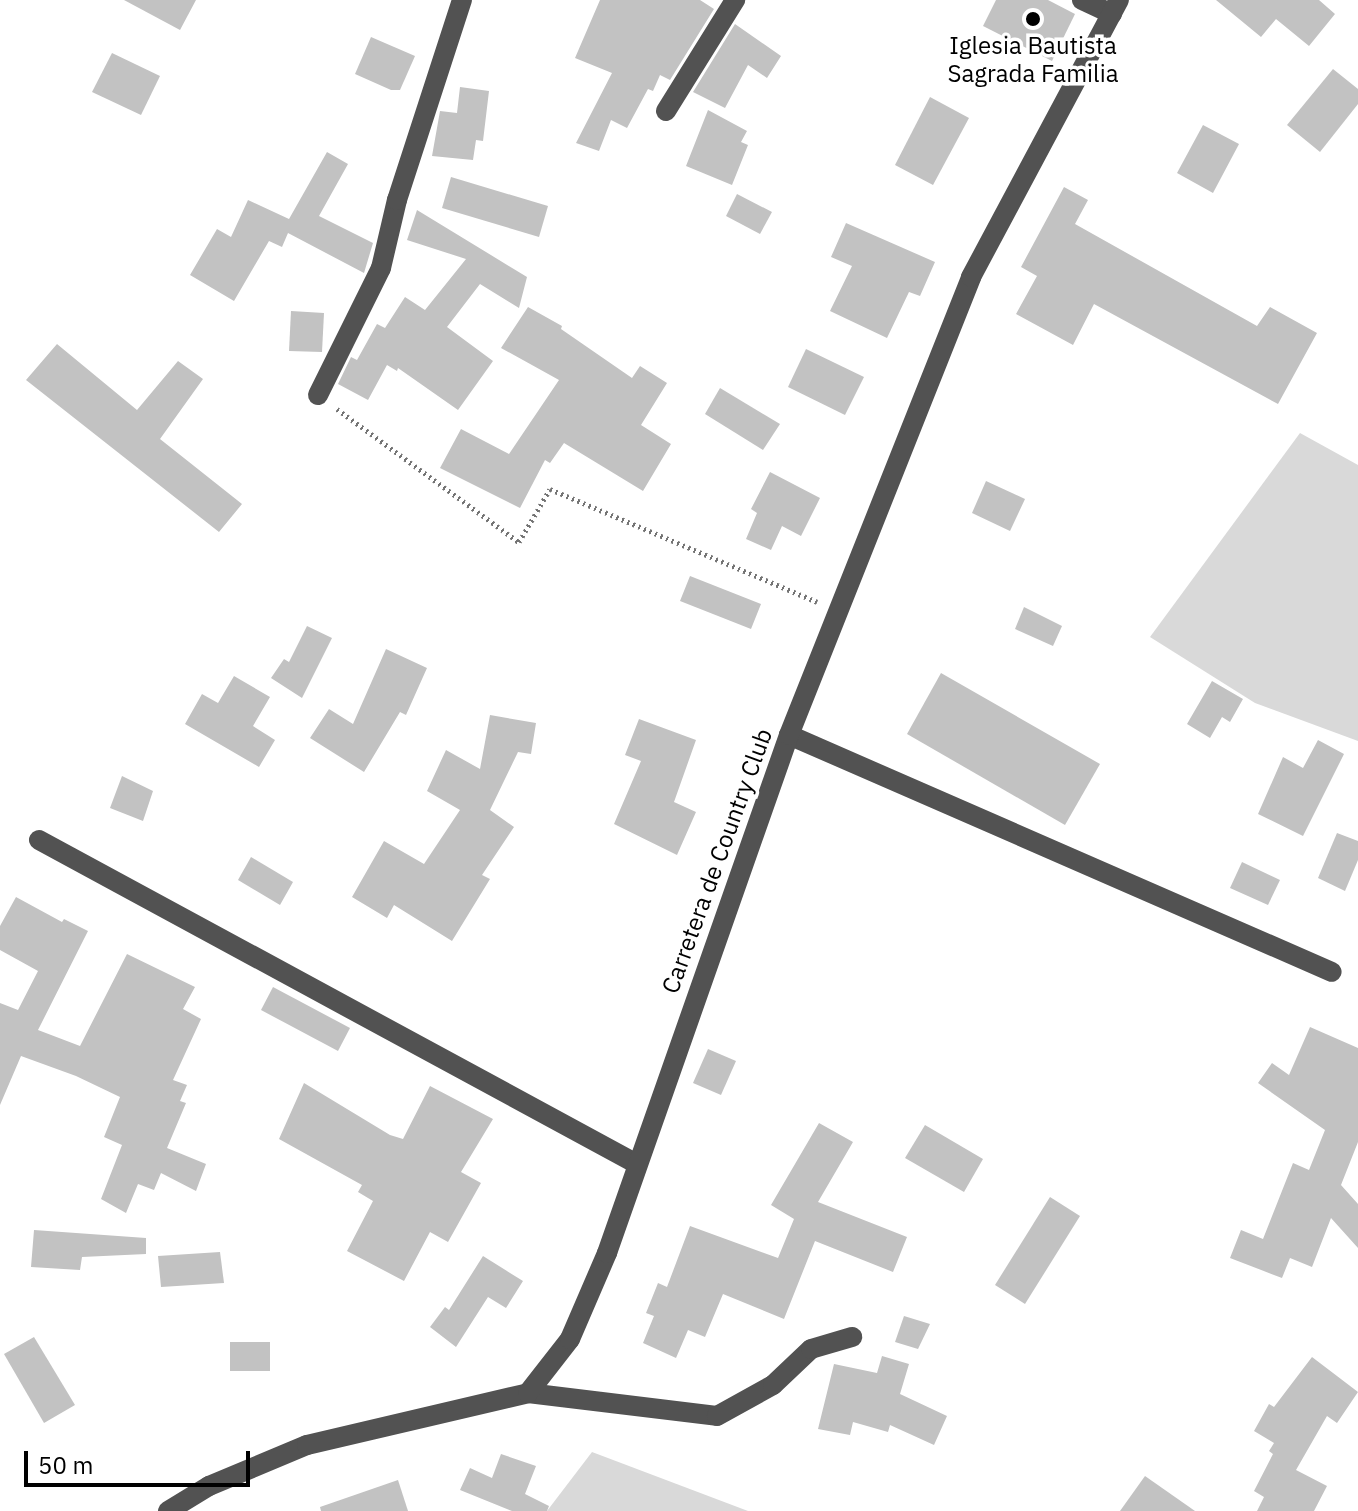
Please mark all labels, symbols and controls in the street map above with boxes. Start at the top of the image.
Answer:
marker: Iglesia Bautista Sagrada Familia [1024,10,1042,28]
place label: Iglesia Bautista Sagrada Familia [948,32,1118,88]
street label: Carretera de Country Club [656,725,778,997]
scale bar [28,1435,254,1485]
text: 50 m [38,1449,93,1481]

